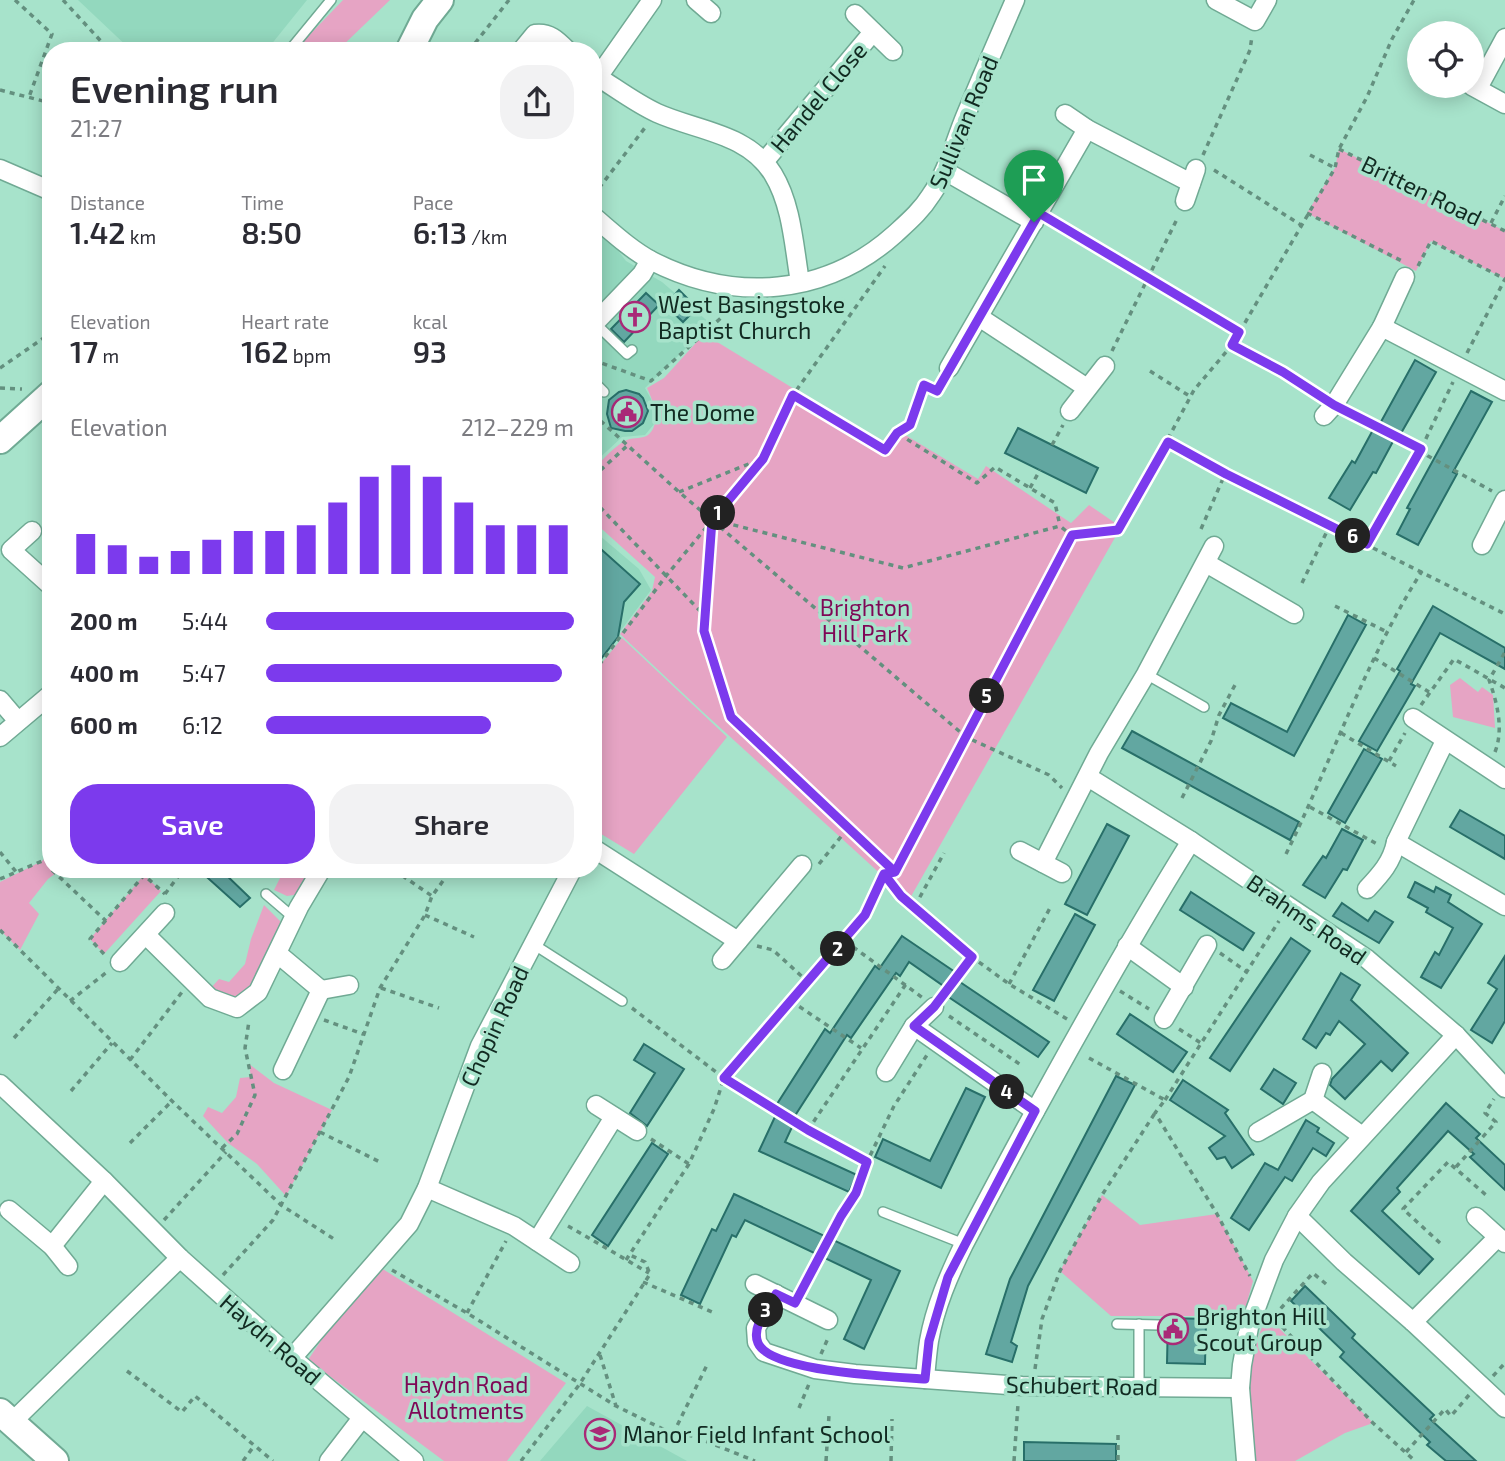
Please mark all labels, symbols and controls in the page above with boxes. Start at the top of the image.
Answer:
map controls [1407,21,1484,98]
button: locate [1407,21,1484,98]
street label: Handel Close [764,36,872,158]
street label: Sullivan Road [922,51,1004,193]
text: Evening run [70,65,279,111]
button: share [500,65,574,139]
text: 21:27 [70,114,122,142]
street label: Britten Road [1357,149,1487,231]
pin [1004,150,1064,222]
icon: arrive [1015,161,1053,199]
text: Distance [70,191,145,214]
text: Time [241,191,284,214]
text: Pace [413,191,454,214]
text: 1.42 [70,214,126,250]
text: 8:50 [241,214,302,250]
text: 6:13 [413,214,467,250]
text: km [126,225,156,248]
text: /km [467,225,507,248]
place label: West Basingstoke Baptist Church [658,290,845,344]
church icon: West Basingstoke Baptist Church [618,300,652,334]
text: Elevation [70,310,151,333]
text: Heart rate [241,310,329,333]
text: kcal [413,310,447,333]
text: 17 [70,333,98,369]
text: 162 [241,333,289,369]
text: 93 [413,333,447,369]
text: m [98,344,119,367]
text: bpm [289,344,331,367]
public building icon: The Dome [610,395,644,429]
place label: The Dome [650,398,755,426]
text: Elevation [70,413,168,441]
text: 212–229 m [461,413,574,441]
pin: 1 [700,496,736,530]
text: 1 [713,501,722,524]
pin: 6 [1336,518,1370,554]
text: 6 [1347,524,1358,547]
park label: Brighton Hill Park [820,593,910,647]
text: 200 m [70,607,138,635]
text: 5:44 [182,607,228,635]
text: 400 m [70,659,139,687]
text: 5:47 [182,659,226,687]
pin: 5 [970,678,1004,714]
text: 5 [981,684,992,707]
text: 600 m [70,711,138,739]
text: 6:12 [182,711,223,739]
button: Save [70,784,315,864]
button: Share [329,784,574,864]
street label: Brahms Road [1242,868,1372,970]
pin: 2 [820,932,856,967]
text: 2 [832,937,843,960]
street label: Chopin Road [454,961,534,1091]
pin: 4 [990,1074,1024,1110]
text: 4 [1000,1080,1013,1103]
street label: Haydn Road [215,1288,327,1390]
pin: 3 [748,1292,784,1328]
text: 3 [760,1298,771,1321]
place label: Brighton Hill Scout Group [1196,1302,1327,1356]
public building icon: Brighton Hill Scout Group [1156,1312,1190,1346]
park label: Haydn Road Allotments [404,1370,528,1424]
street label: Schubert Road [1006,1370,1158,1400]
school or university icon: Manor Field Infant School [583,1417,617,1451]
place label: Manor Field Infant School [623,1420,890,1448]

